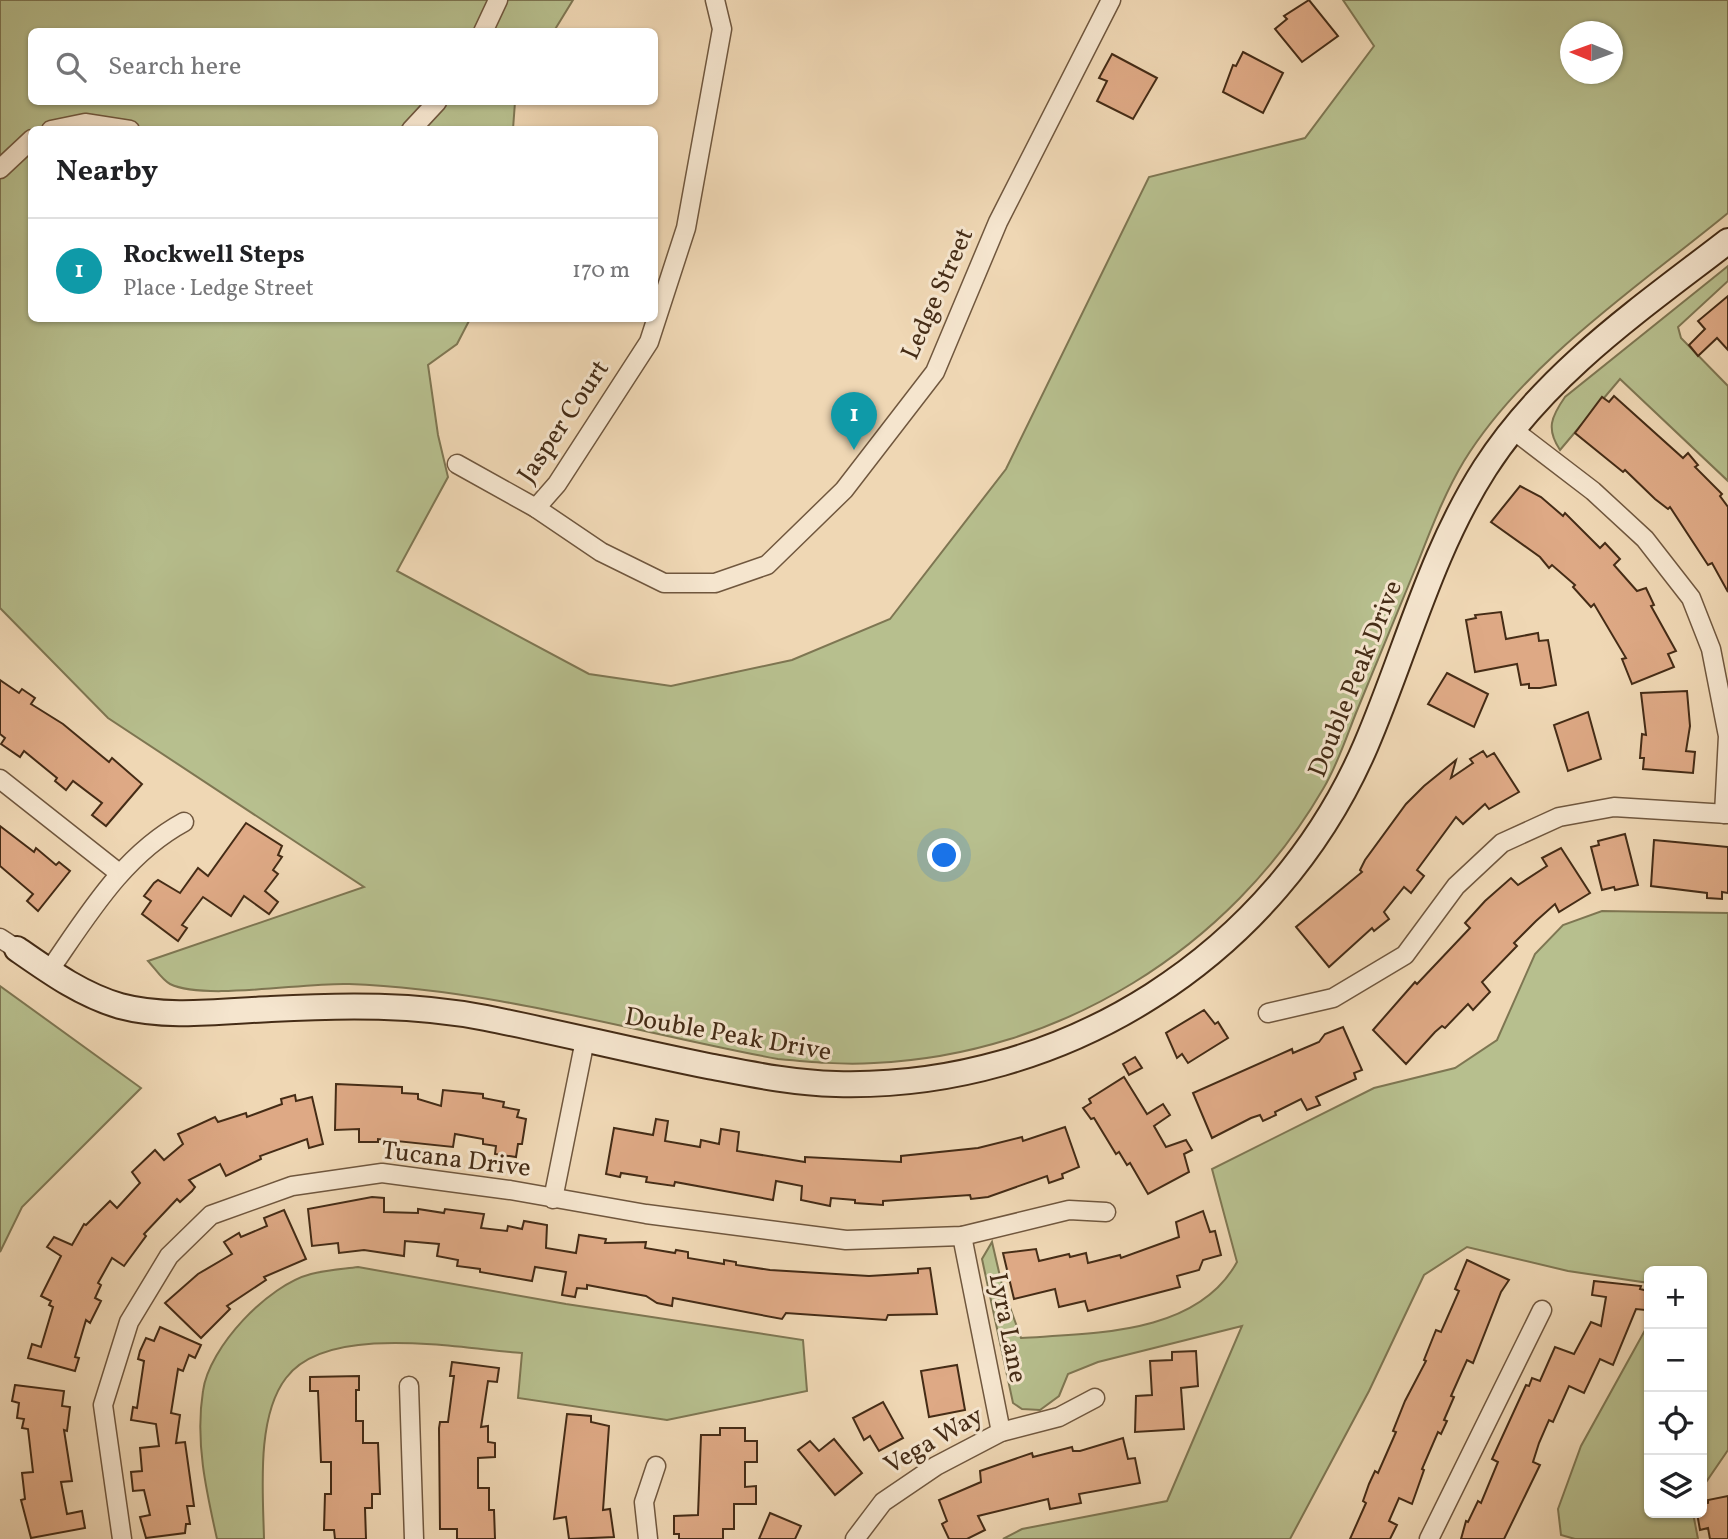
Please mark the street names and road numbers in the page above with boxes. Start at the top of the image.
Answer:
street label: Ledge Street [893,222,983,366]
street label: Jasper Court [510,353,618,491]
street label: Double Peak Drive [1300,575,1412,783]
street label: Double Peak Drive [622,999,834,1071]
street label: Tucana Drive [379,1133,533,1187]
street label: Lyra Lane [979,1270,1035,1386]
street label: Vega Way [878,1398,990,1484]

